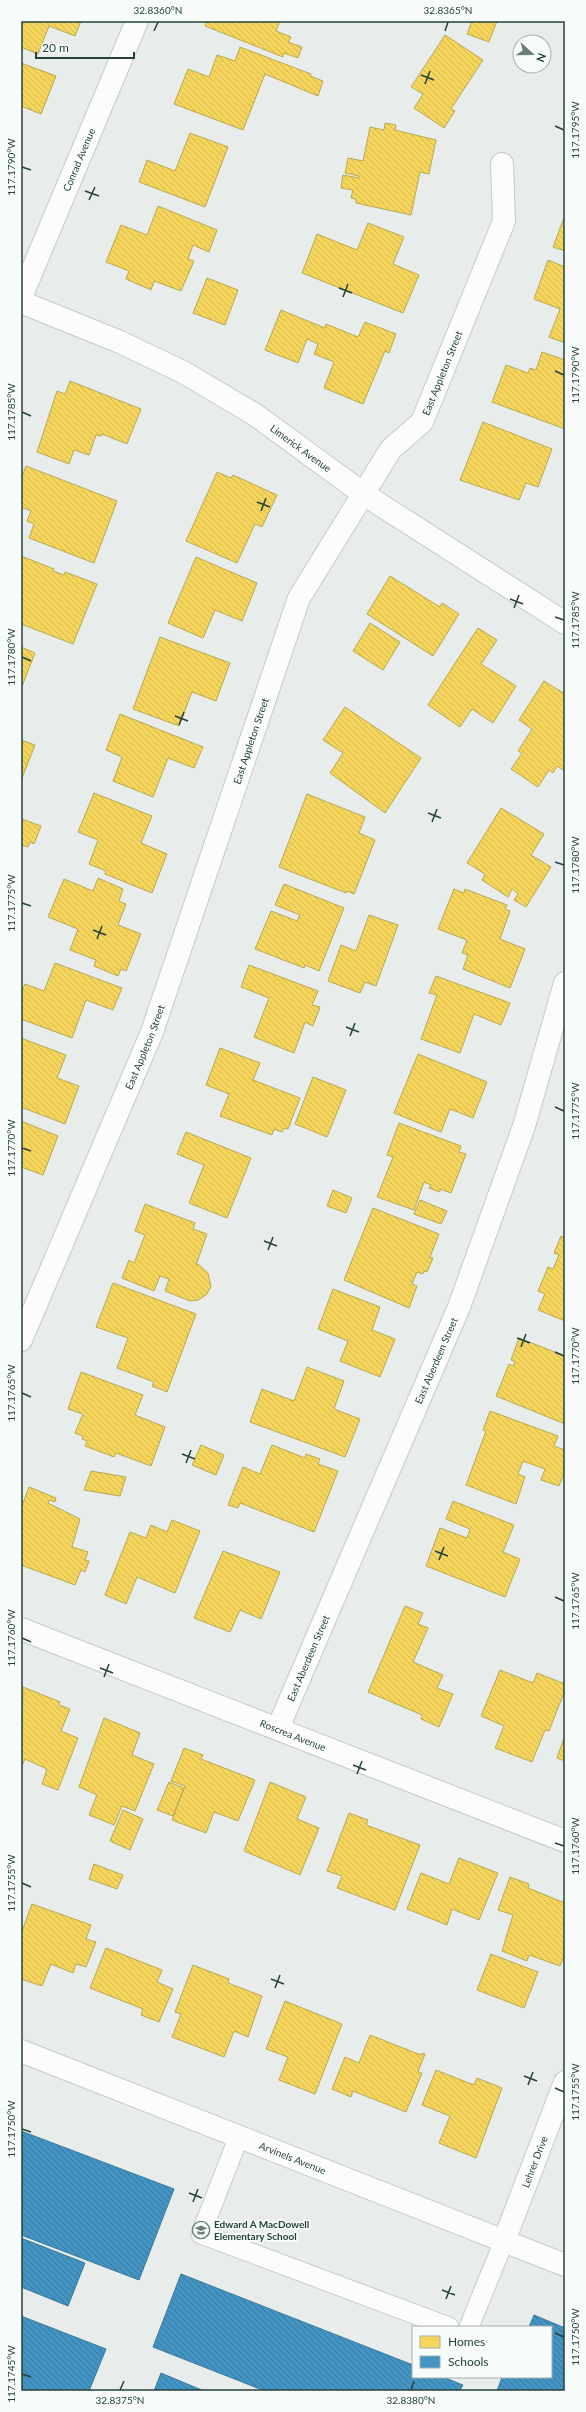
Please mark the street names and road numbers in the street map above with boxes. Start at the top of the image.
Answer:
street label: Conrad Avenue [60,126,97,193]
street label: East Appleton Street [419,329,465,417]
street label: Limerick Avenue [268,422,334,474]
street label: East Appleton Street [230,696,271,786]
street label: East Appleton Street [122,1003,167,1091]
street label: East Aberdeen Street [412,1315,460,1405]
street label: East Aberdeen Street [284,1613,332,1703]
street label: Roscrea Avenue [258,1717,328,1753]
street label: Lehrer Drive [519,2134,550,2189]
street label: Arvinels Avenue [258,2139,328,2176]

